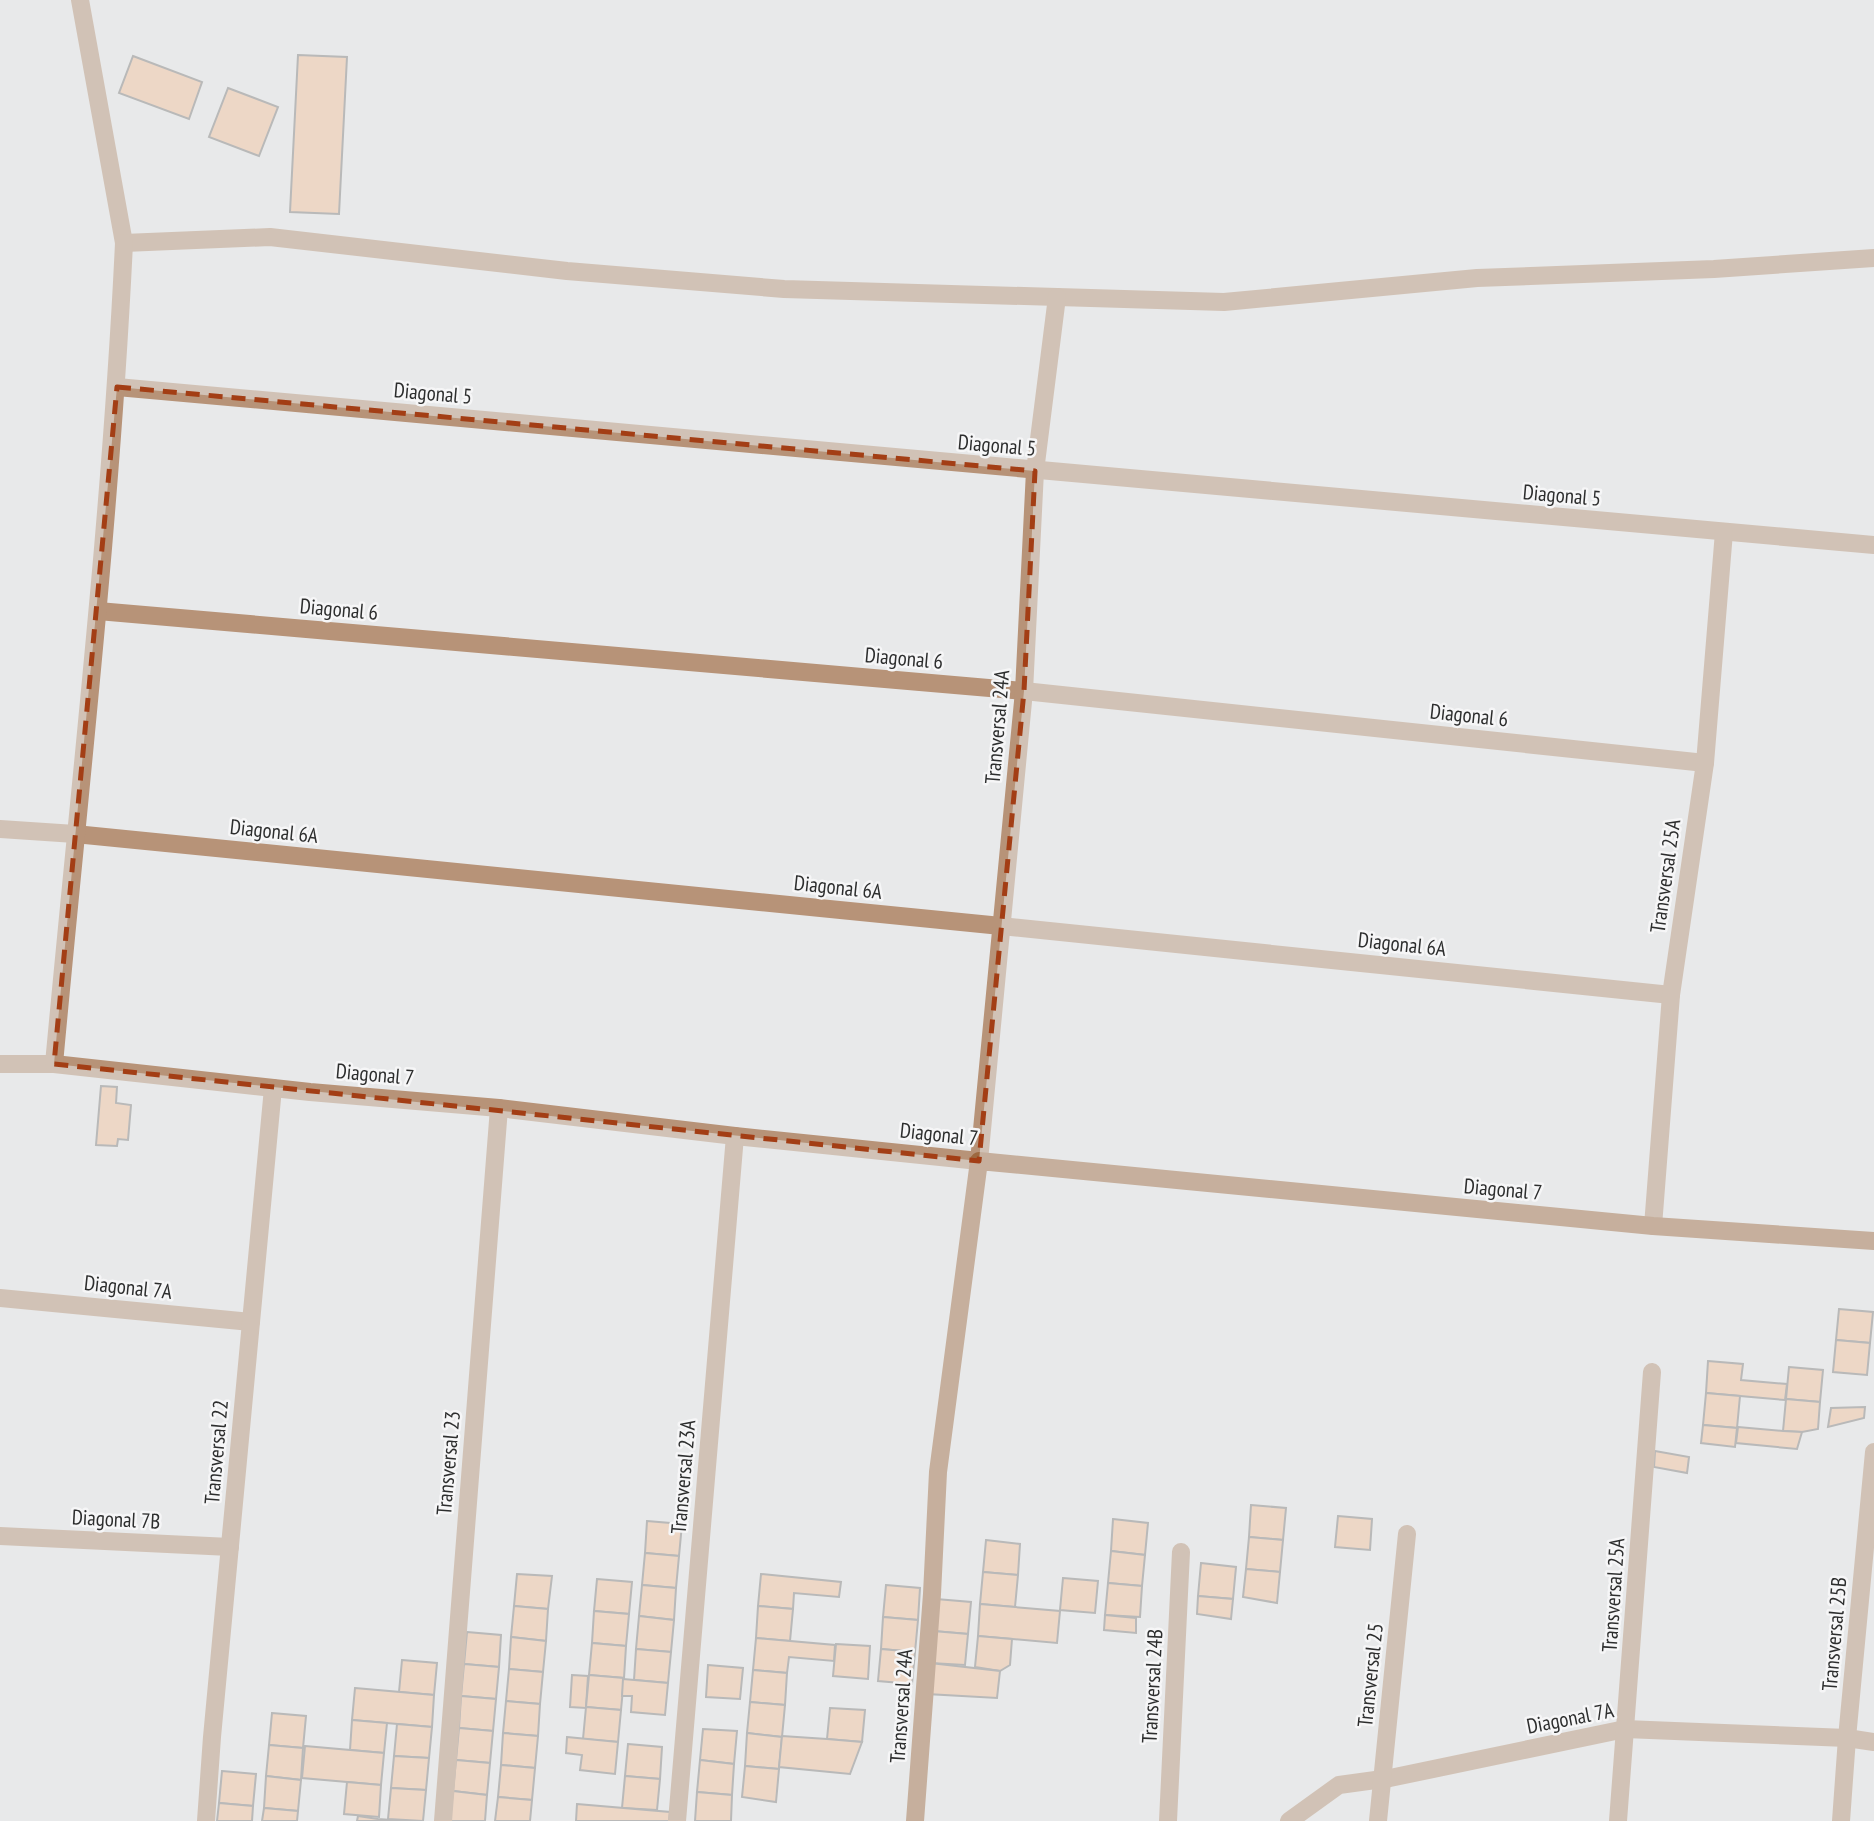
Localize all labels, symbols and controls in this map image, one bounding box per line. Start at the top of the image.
street label: Diagonal 5 [393,376,473,410]
street label: Diagonal 5 [957,428,1037,462]
street label: Diagonal 5 [1522,478,1602,512]
street label: Diagonal 6 [299,592,379,626]
street label: Diagonal 6 [864,641,944,675]
street label: Transversal 24A [979,669,1015,785]
street label: Diagonal 6 [1429,697,1509,733]
street label: Diagonal 6A [229,813,319,849]
street label: Transversal 25A [1644,817,1686,934]
street label: Diagonal 6A [793,869,883,905]
street label: Diagonal 6A [1357,926,1447,962]
street label: Diagonal 7 [335,1057,415,1091]
street label: Diagonal 7 [899,1116,979,1152]
street label: Diagonal 7 [1463,1172,1543,1206]
street label: Diagonal 7A [83,1269,173,1305]
street label: Transversal 22 [198,1399,234,1505]
street label: Transversal 23 [430,1410,466,1516]
street label: Transversal 23A [665,1419,701,1535]
street label: Diagonal 7B [71,1503,161,1535]
street label: Transversal 25A [1596,1537,1630,1653]
street label: Transversal 25B [1816,1576,1852,1692]
street label: Transversal 25 [1351,1622,1389,1728]
street label: Transversal 24B [1136,1628,1168,1744]
street label: Transversal 24A [884,1648,918,1764]
street label: Diagonal 7A [1524,1696,1616,1740]

